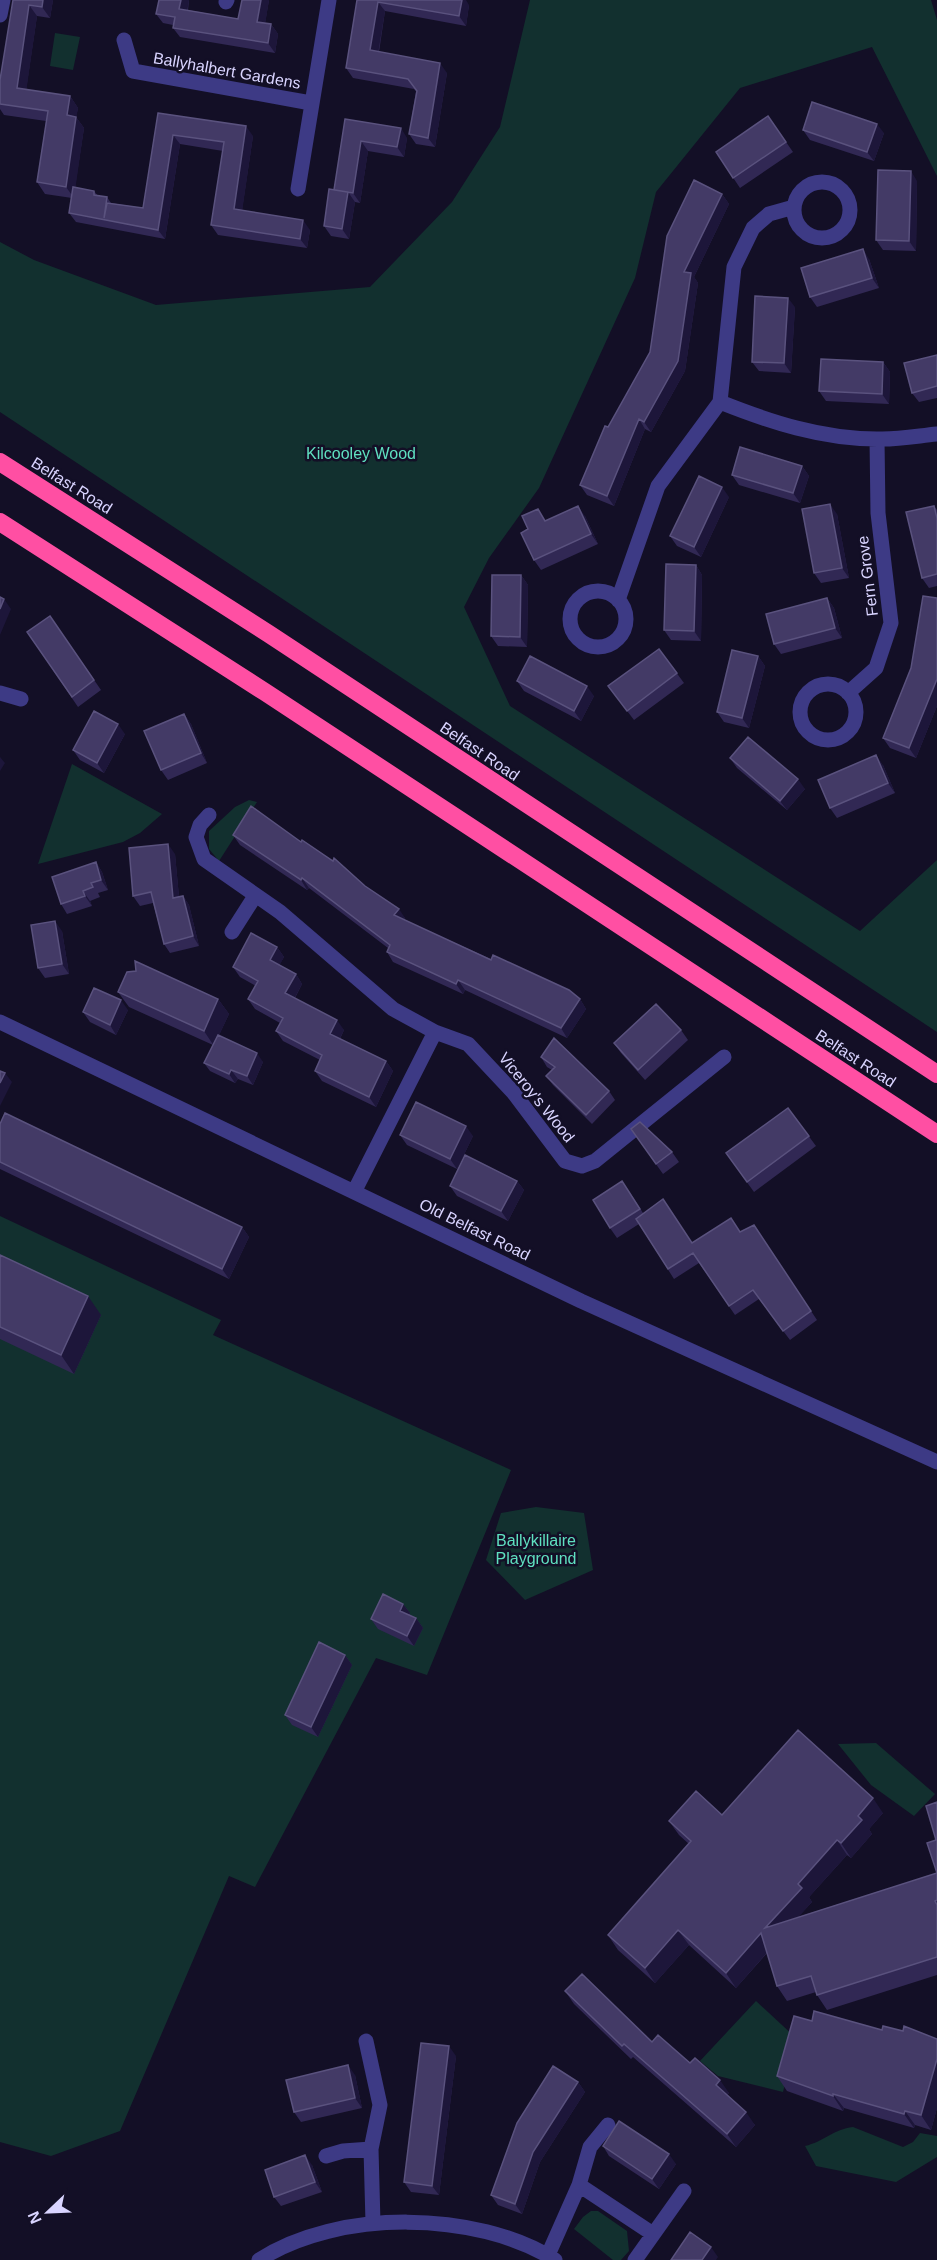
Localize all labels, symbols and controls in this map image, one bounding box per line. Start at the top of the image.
street label: Ballyhalbert Gardens [152,49,302,92]
park label: Kilcooley Wood [306,445,416,462]
street label: Belfast Road [28,454,115,517]
street label: Fern Grove [854,535,881,617]
street label: Belfast Road [437,719,522,784]
street label: Belfast Road [813,1026,899,1090]
street label: Viceroy's Wood [495,1049,578,1145]
street label: Old Belfast Road [417,1195,533,1264]
park label: Ballykillaire Playground [496,1532,576,1567]
north arrow [18,2182,78,2242]
text: N [25,2209,45,2226]

